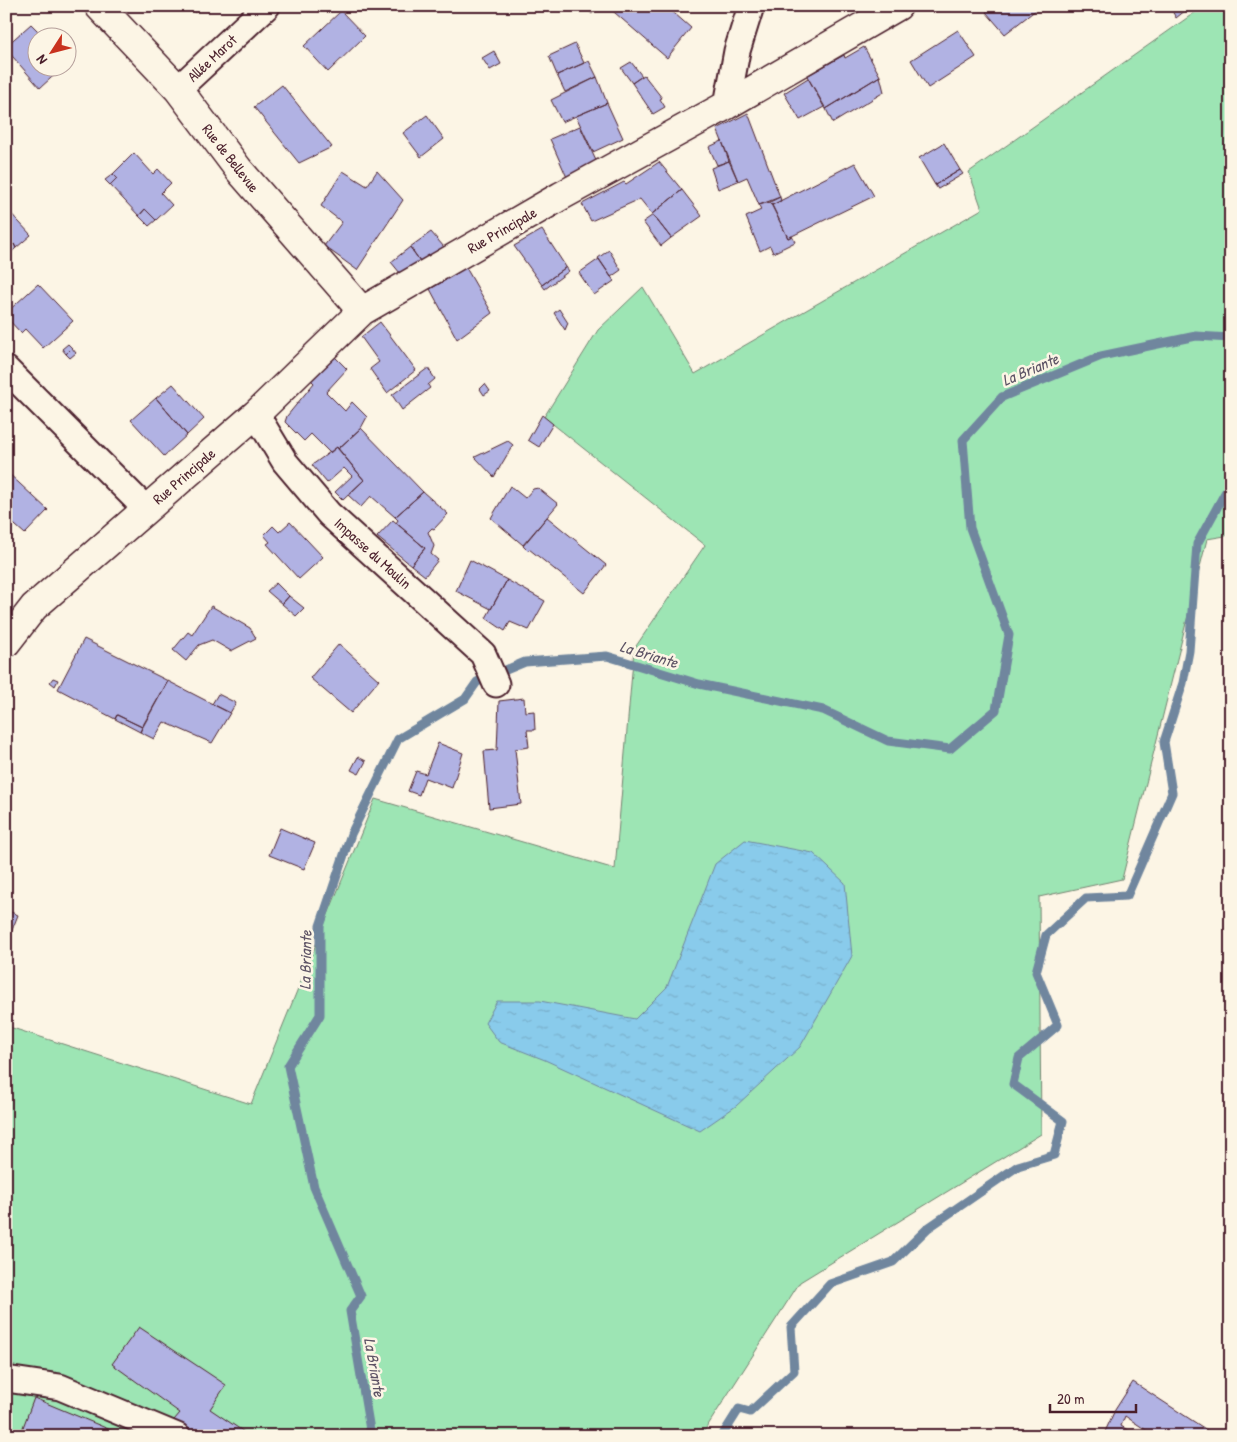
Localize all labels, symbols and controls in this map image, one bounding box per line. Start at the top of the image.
north arrow [28,28,78,78]
street label: Allée Marot [183,29,242,86]
text: N [31,51,51,69]
street label: Rue de Bellevue [198,119,264,197]
street label: Rue Principale [463,202,541,258]
water label: La Briante [998,347,1062,391]
street label: Rue Principale [148,443,220,509]
street label: Impasse du Moulin [330,513,416,594]
water label: La Briante [618,635,681,673]
water label: La Briante [293,930,317,990]
water label: La Briante [359,1336,391,1399]
scale bar [1050,1382,1136,1414]
text: 20 m [1057,1388,1084,1409]

